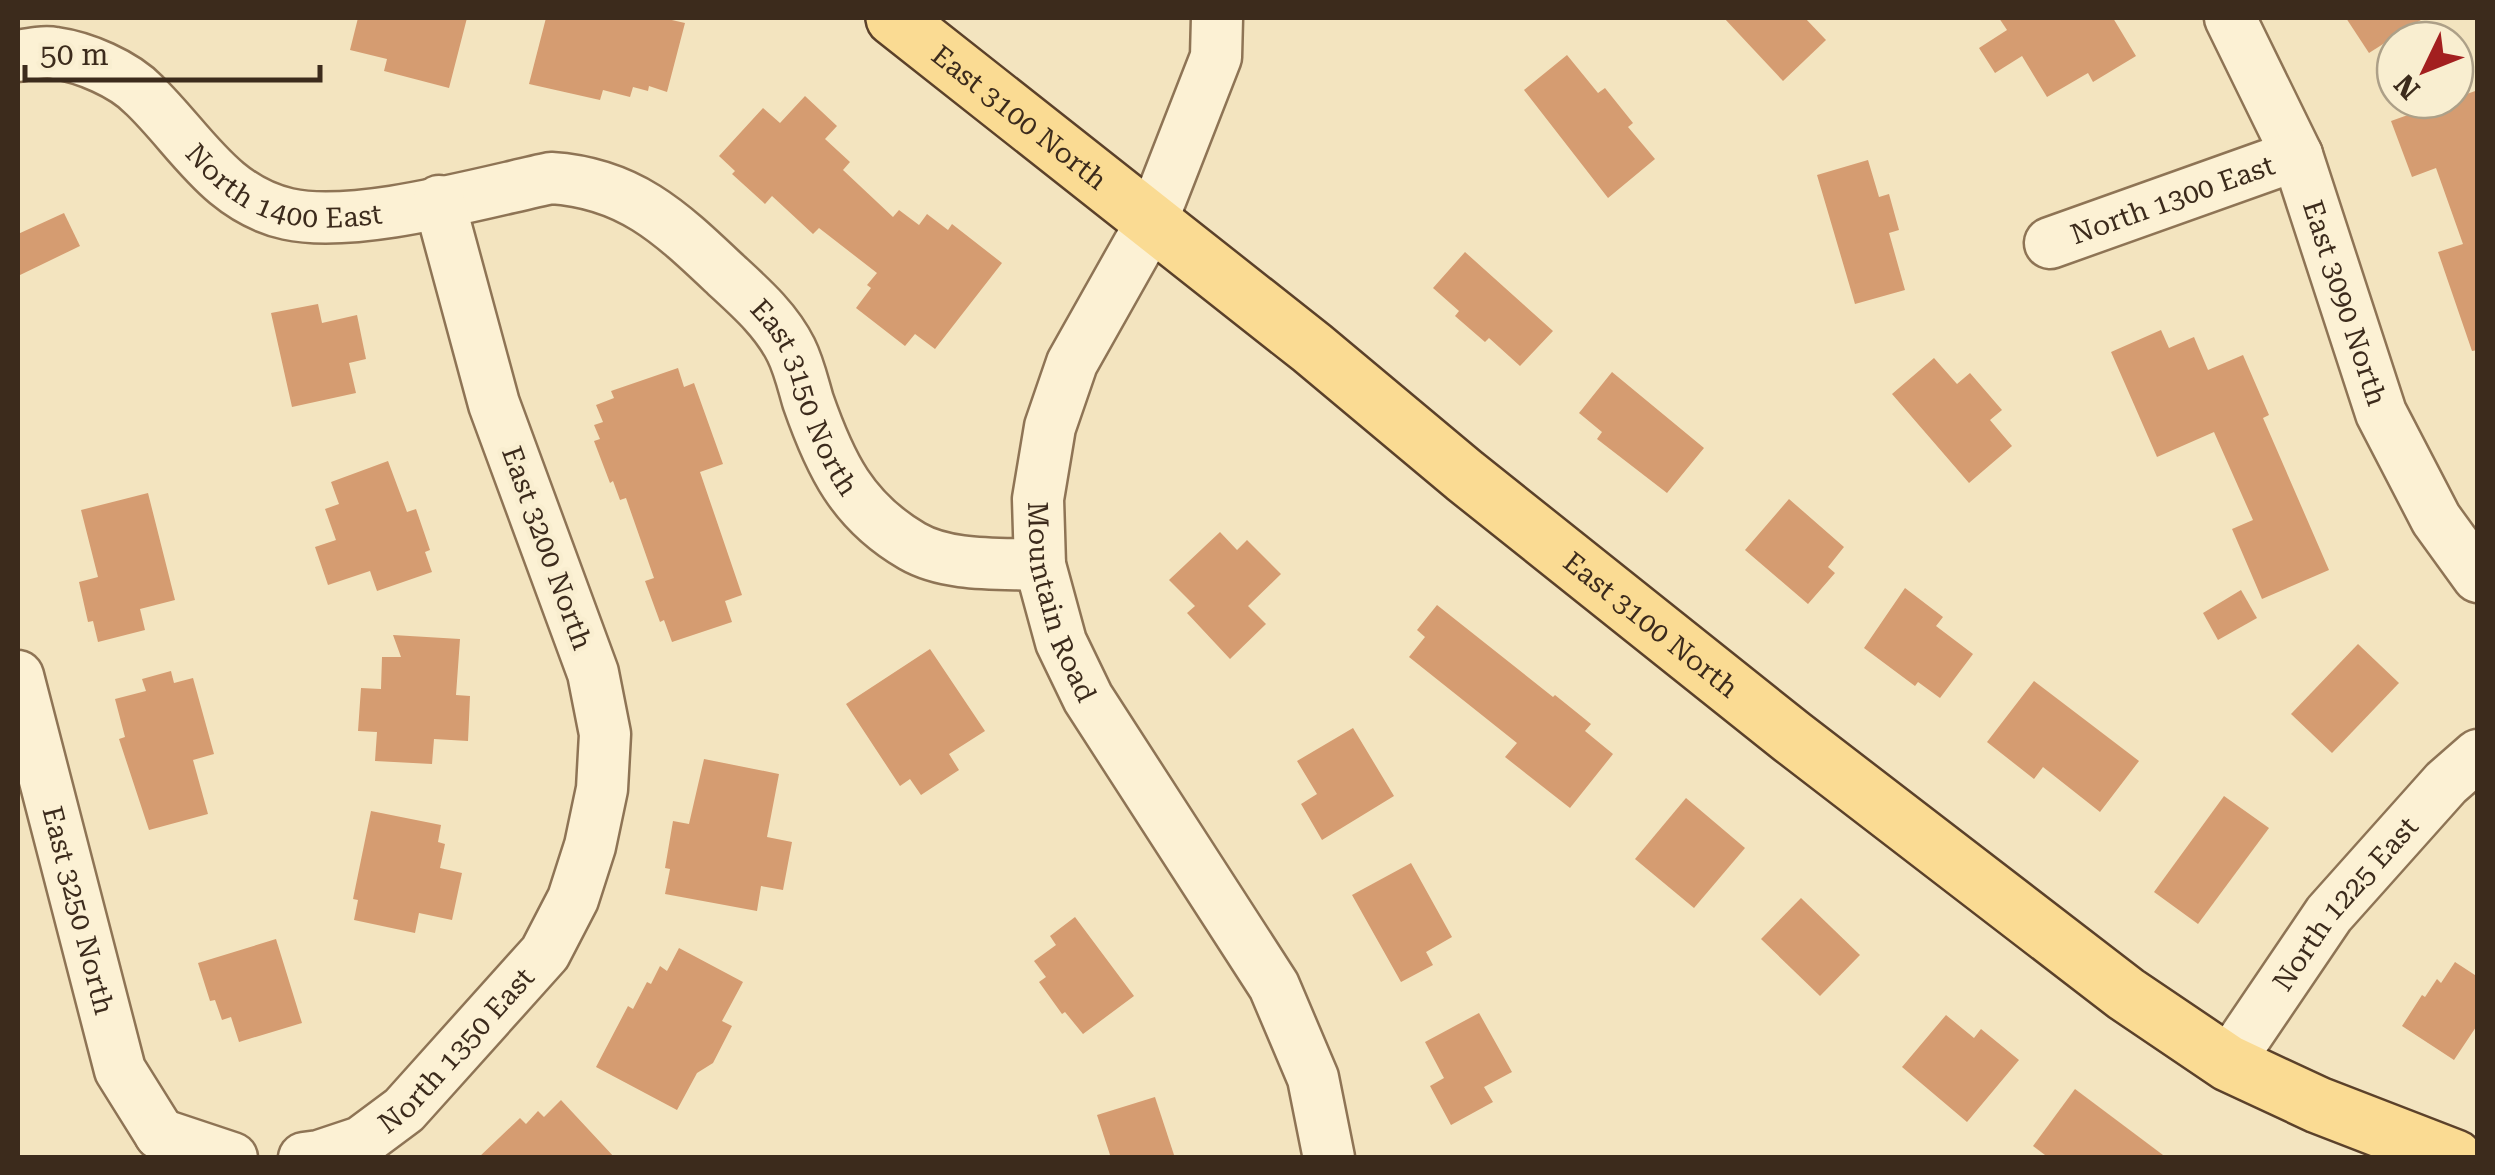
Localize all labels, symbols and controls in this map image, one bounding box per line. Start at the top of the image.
scale bar [25,20,320,82]
north arrow [2375,20,2475,120]
text: 50 m [40,37,109,72]
street label: East 3100 North [925,38,1114,196]
text: N [2388,68,2427,106]
street label: North 1400 East [179,137,384,234]
street label: North 1300 East [2066,148,2279,251]
street label: East 3090 North [2296,196,2394,410]
street label: East 3150 North [744,292,865,502]
street label: East 3200 North [495,442,599,654]
street label: Mountain Road [1022,501,1104,707]
street label: East 3100 North [1557,545,1745,704]
street label: East 3250 North [36,803,121,1018]
street label: North 1225 East [2265,810,2425,997]
street label: North 1350 East [372,961,540,1140]

